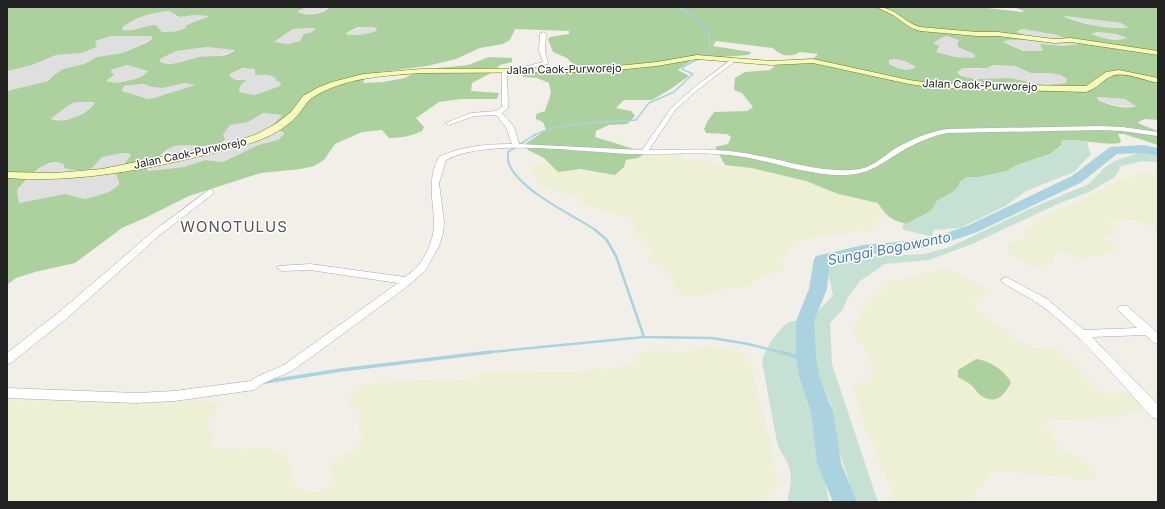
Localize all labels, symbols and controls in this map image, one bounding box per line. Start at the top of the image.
street label: Jalan Caok-Purworejo [506,61,622,77]
street label: Jalan Caok-Purworejo [922,76,1038,94]
street label: Jalan Caok-Purworejo [132,134,248,172]
district label: WONOTULUS [180,217,288,236]
water label: Sungai Bogowonto [826,228,952,268]

